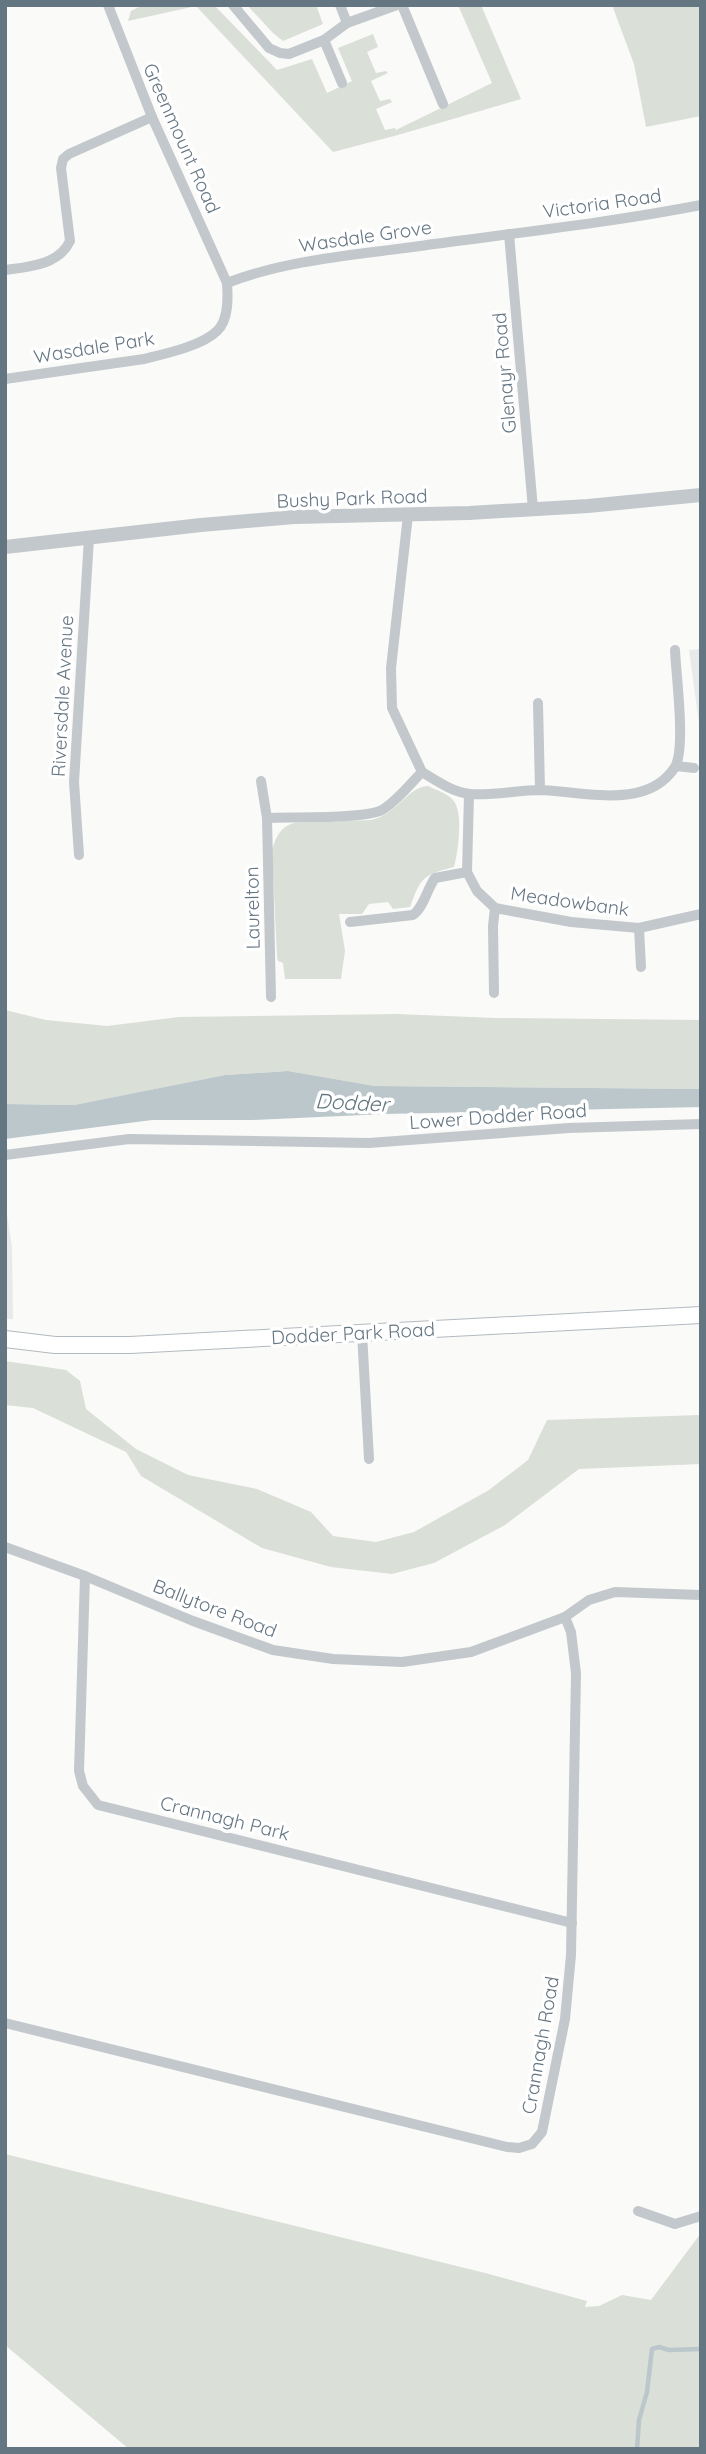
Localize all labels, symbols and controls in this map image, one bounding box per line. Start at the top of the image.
street label: Greenmount Road [138,59,226,217]
street label: Victoria Road [541,183,663,223]
street label: Wasdale Grove [297,215,433,257]
street label: Glenayr Road [487,312,521,434]
street label: Wasdale Park [32,326,156,368]
street label: Bushy Park Road [276,483,428,513]
street label: Riversdale Avenue [46,615,78,777]
street label: Laurelton [239,866,265,950]
street label: Meadowbank [509,881,631,921]
water label: Dodder [315,1087,392,1117]
street label: Lower Dodder Road [408,1098,588,1134]
street label: Dodder Park Road [270,1317,436,1349]
street label: Ballytore Road [150,1573,280,1643]
street label: Crannagh Park [158,1790,292,1846]
street label: Crannagh Road [516,1974,564,2116]

